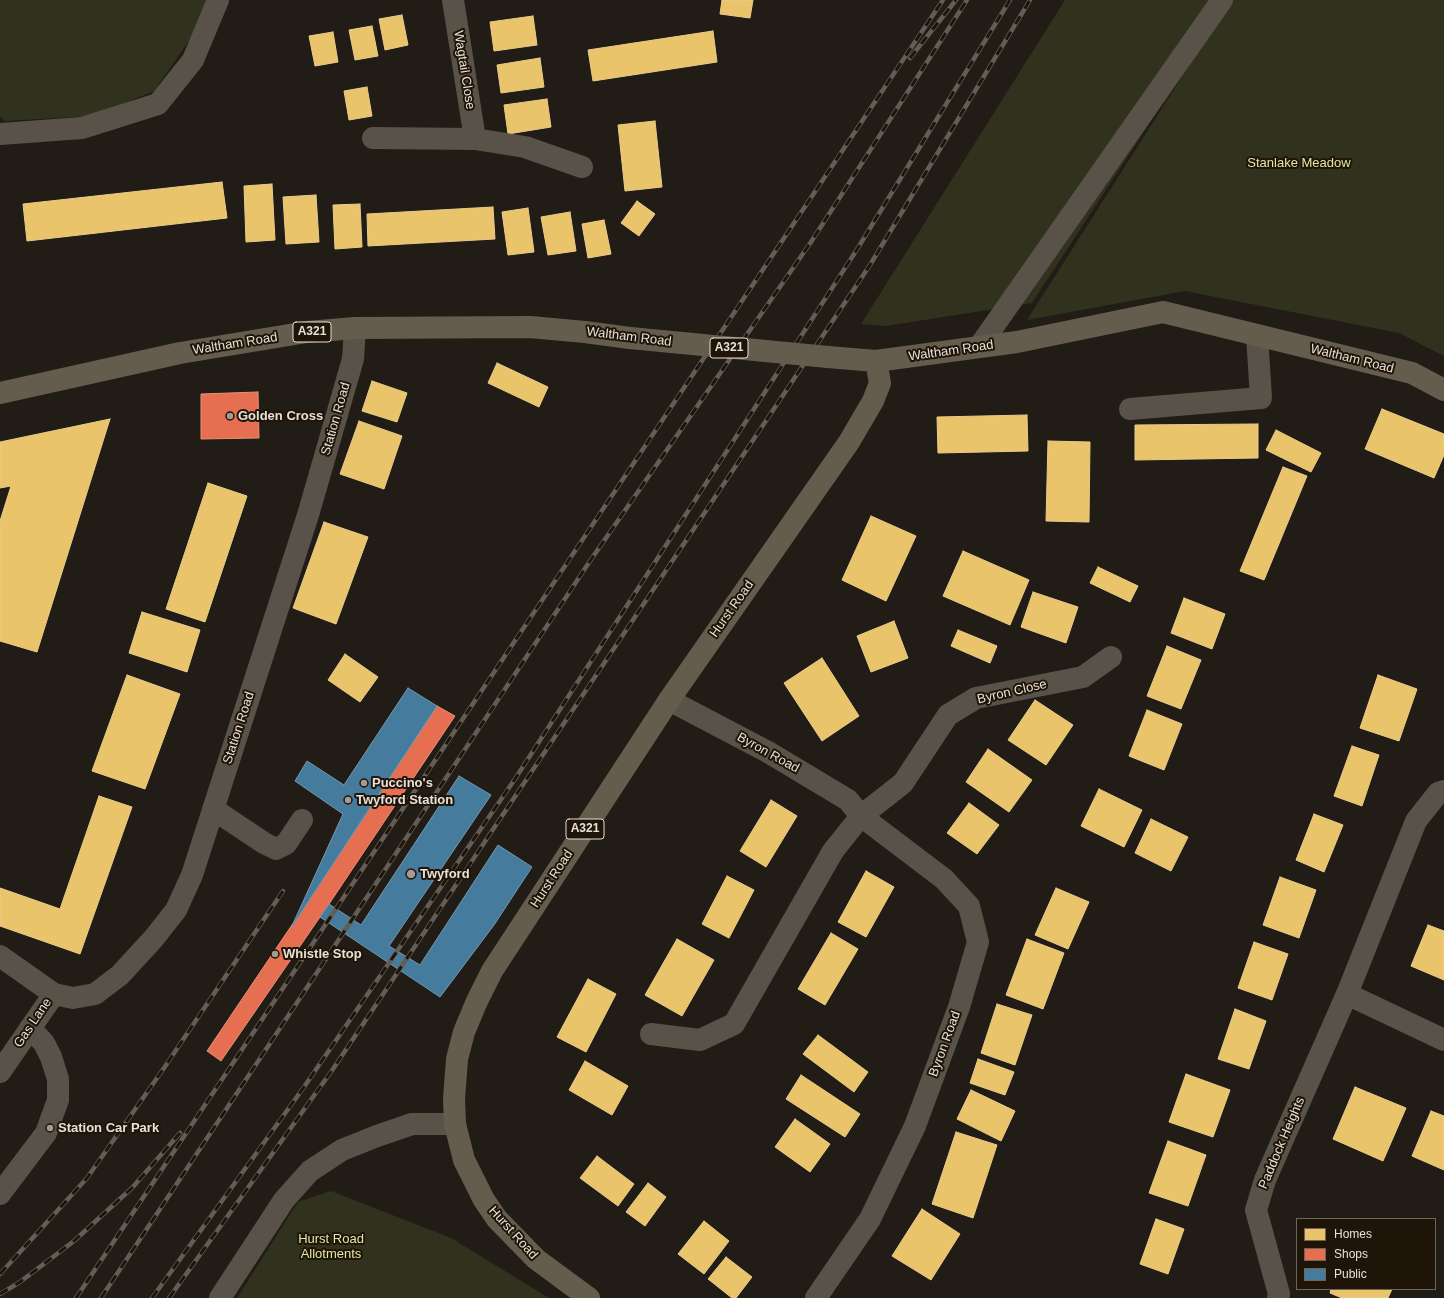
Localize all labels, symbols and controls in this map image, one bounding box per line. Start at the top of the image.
street label: Wagtail Close [450,29,478,111]
park label: Stanlake Meadow [1247,155,1351,171]
road number: A321 [293,322,331,342]
street label: Waltham Road [586,324,672,350]
street label: Waltham Road [192,330,278,358]
street label: Waltham Road [908,337,994,365]
road number: A321 [710,338,748,358]
street label: Waltham Road [1309,341,1395,377]
street label: Station Road [318,381,354,457]
place label: Golden Cross [238,408,323,424]
marker: Golden Cross [225,411,235,421]
street label: Hurst Road [707,578,757,640]
street label: Byron Close [976,676,1048,708]
street label: Station Road [220,690,258,766]
street label: Byron Road [734,730,802,776]
place label: Puccino's [372,775,433,791]
marker: Puccino's [359,778,369,788]
place label: Twyford Station [356,792,453,808]
marker: Twyford Station [343,795,353,805]
road number: A321 [566,819,604,839]
street label: Hurst Road [528,847,576,911]
place label: Twyford [420,866,470,882]
marker: Twyford [405,868,417,880]
place label: Whistle Stop [283,946,362,962]
marker: Whistle Stop [270,949,280,959]
street label: Gas Lane [11,995,55,1051]
street label: Byron Road [926,1009,964,1079]
street label: Paddock Heights [1256,1095,1308,1191]
place label: Station Car Park [58,1120,159,1136]
marker: Station Car Park [45,1123,55,1133]
street label: Hurst Road [485,1203,541,1263]
legend [1296,1218,1436,1290]
text: Homes [1334,1227,1372,1241]
park label: Hurst Road Allotments [298,1231,364,1262]
text: Shops [1334,1247,1368,1261]
text: Public [1334,1267,1367,1281]

